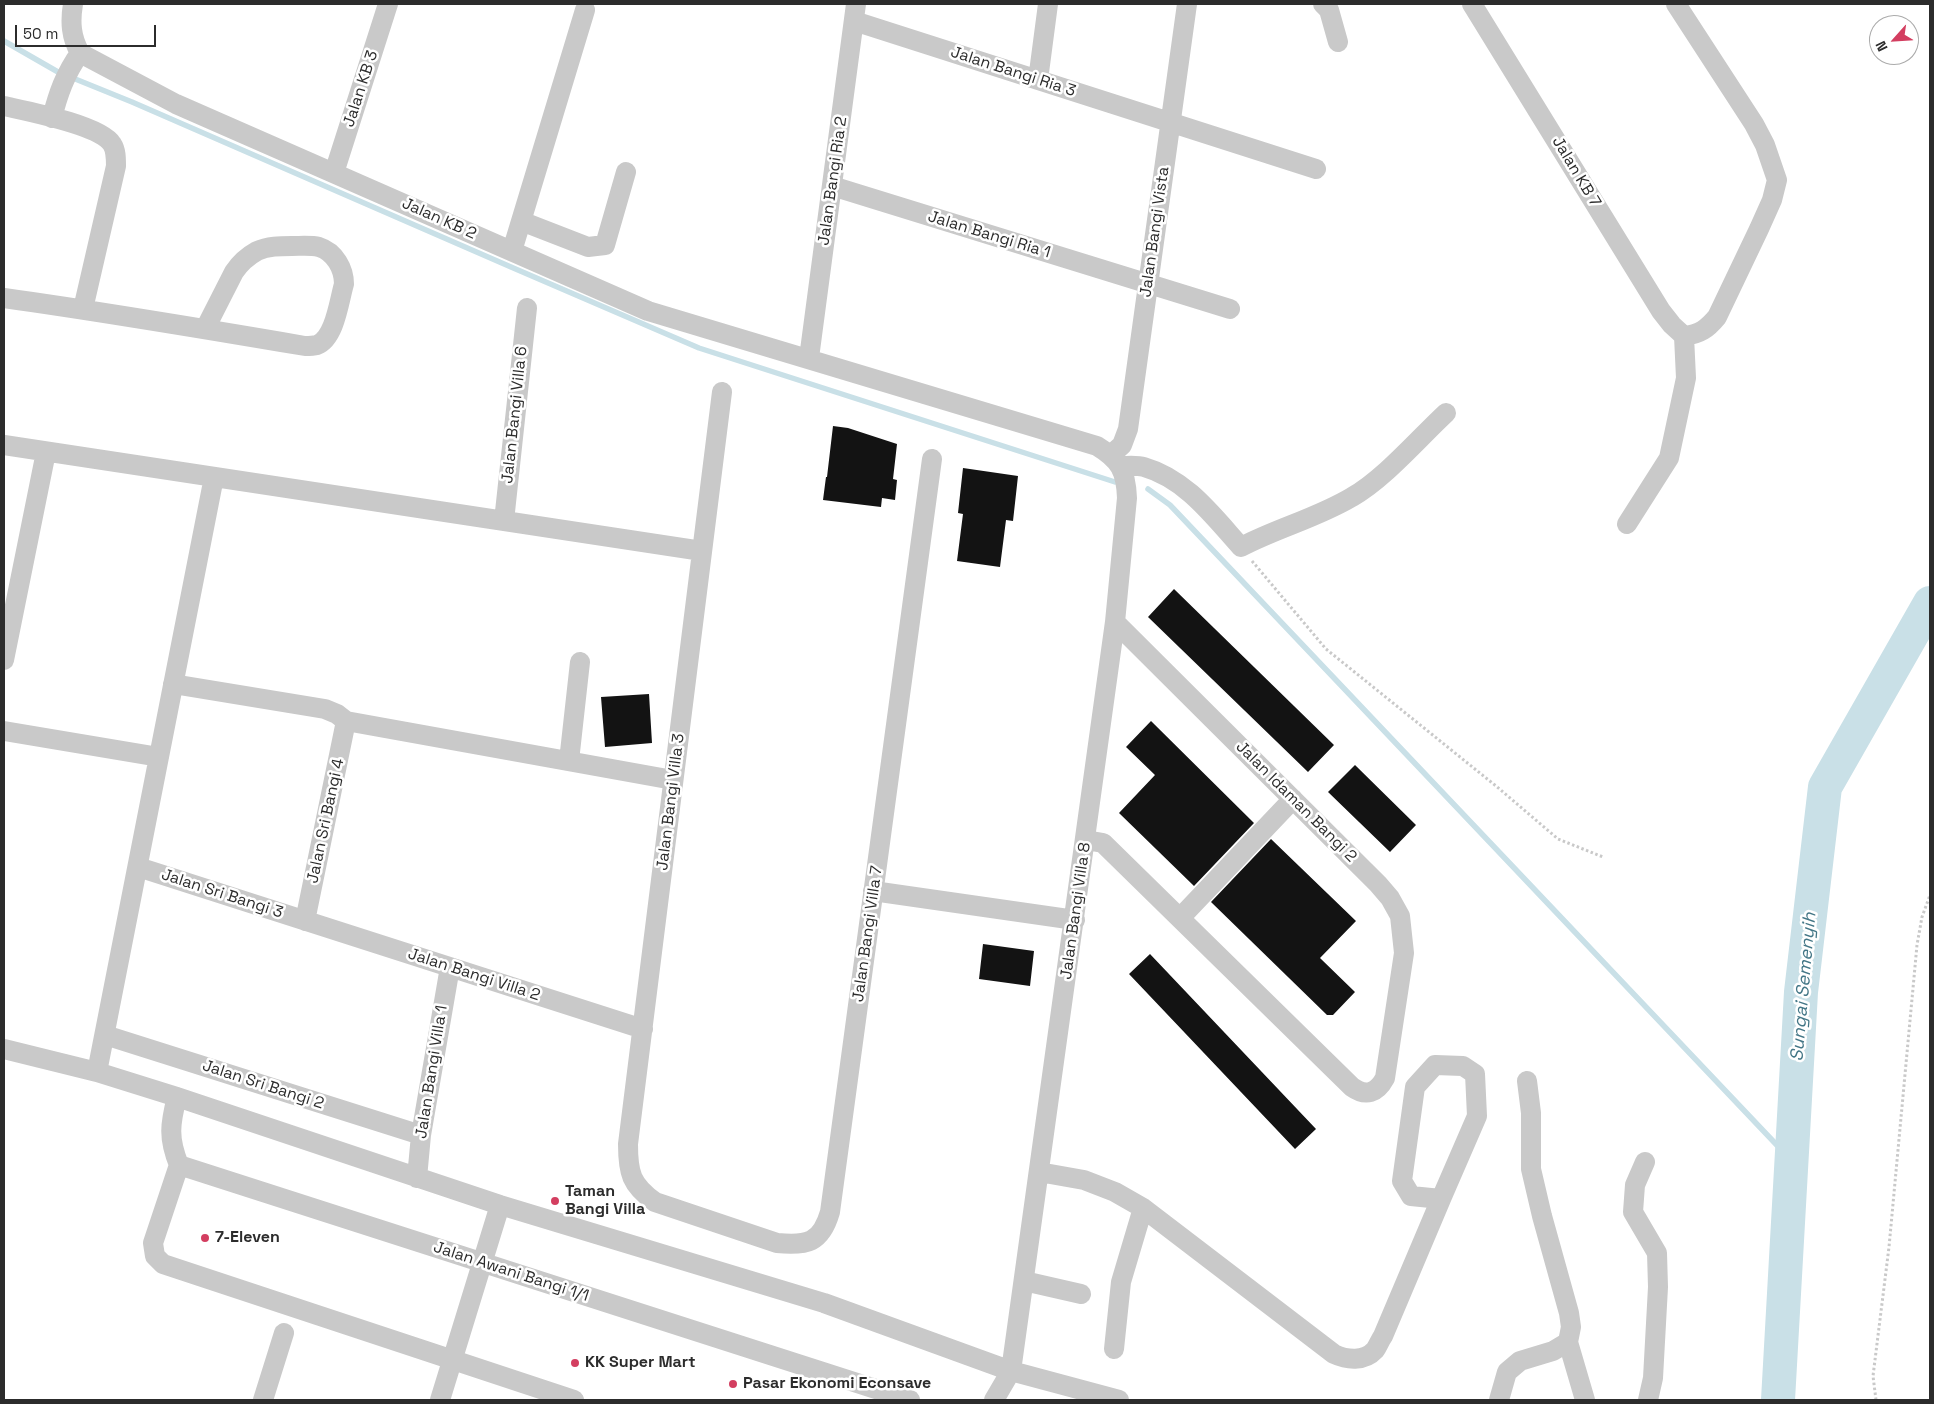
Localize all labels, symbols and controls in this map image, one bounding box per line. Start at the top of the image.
scale bar [18,15,159,47]
north arrow [1869,15,1919,65]
text: 50 m [23,24,58,43]
text: N [1871,38,1892,54]
street label: Jalan Bangi Ria 3 [948,43,1078,101]
street label: Jalan KB 3 [340,48,382,130]
street label: Jalan Bangi Ria 2 [814,115,852,247]
street label: Jalan KB 7 [1547,133,1605,211]
street label: Jalan Bangi Vista [1136,165,1174,299]
street label: Jalan KB 2 [399,194,479,244]
street label: Jalan Bangi Ria 1 [925,207,1053,263]
street label: Jalan Bangi Villa 6 [498,345,532,485]
street label: Jalan Bangi Villa 3 [653,732,689,872]
street label: Jalan Idaman Bangi 2 [1232,738,1360,866]
street label: Jalan Sri Bangi 4 [303,757,349,885]
street label: Jalan Bangi Villa 8 [1057,841,1095,981]
street label: Jalan Sri Bangi 3 [159,865,285,923]
street label: Jalan Bangi Villa 7 [849,865,887,1003]
water label: Sungai Semenyih [1787,912,1821,1062]
street label: Jalan Bangi Villa 2 [405,945,543,1005]
street label: Jalan Bangi Villa 1 [412,1004,452,1140]
street label: Jalan Sri Bangi 2 [200,1056,326,1114]
place label: Taman Bangi Villa [565,1182,645,1220]
marker: Taman Bangi Villa [549,1195,561,1207]
place label: 7-Eleven [215,1228,280,1248]
marker: 7-Eleven [199,1232,211,1244]
street label: Jalan Awani Bangi 1/1 [431,1238,591,1306]
place label: KK Super Mart [585,1353,695,1373]
marker: KK Super Mart [569,1357,581,1369]
place label: Pasar Ekonomi Econsave [743,1374,931,1394]
marker: Pasar Ekonomi Econsave [727,1378,739,1390]

